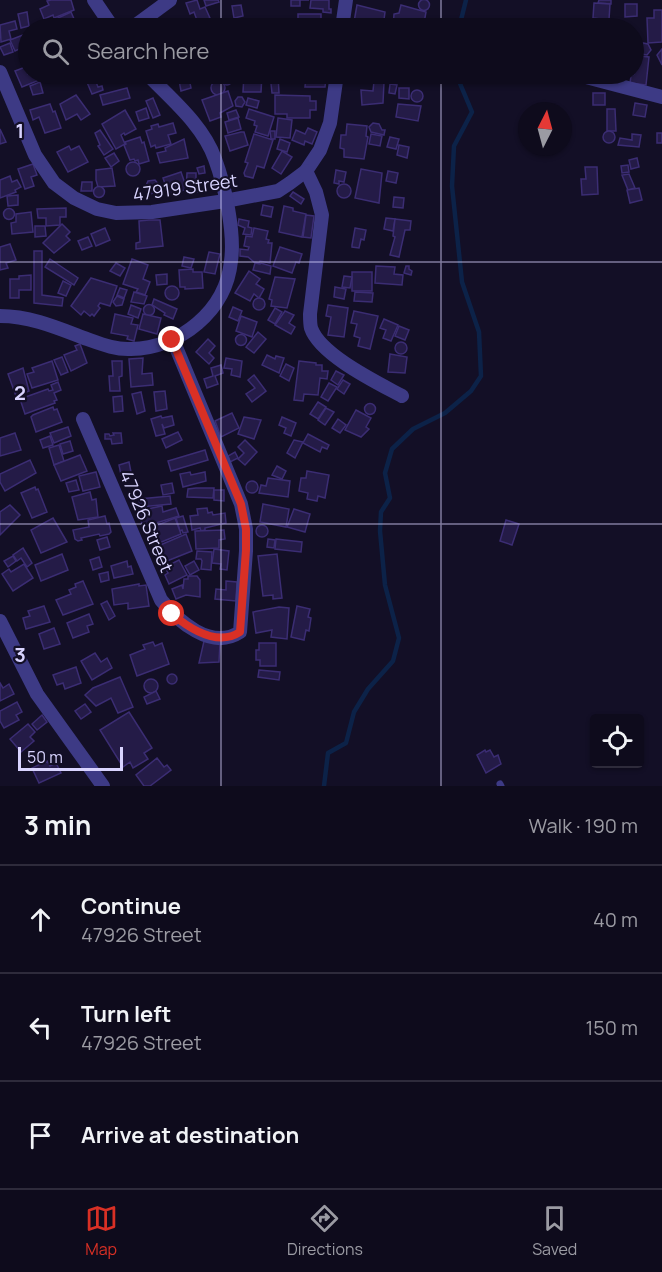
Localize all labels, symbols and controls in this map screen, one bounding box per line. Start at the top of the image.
search box [18,18,644,84]
icon: search [39,35,72,68]
text: Search here [87,36,209,66]
north arrow [518,102,572,156]
text: 1 [16,117,24,144]
street label: 47919 Street [131,168,239,206]
route end [158,326,184,352]
text: 2 [14,379,26,406]
street label: 47926 Street [115,466,179,576]
route start [158,600,184,626]
text: 3 [14,641,26,668]
map controls [590,714,644,768]
button: locate [590,714,644,768]
scale bar [18,744,123,772]
text: 50 m [27,746,63,768]
text: 3 min [24,807,91,843]
text: Walk · 190 m [529,812,638,839]
text: Continue [81,891,181,921]
icon: ahead [24,903,57,936]
text: 40 m [593,906,638,933]
text: 47926 Street [81,921,202,948]
text: Turn left [81,999,171,1029]
icon: left [24,1011,57,1044]
text: 150 m [585,1014,638,1041]
text: 47926 Street [81,1029,202,1056]
icon: arrive [24,1119,57,1152]
text: Arrive at destination [81,1120,299,1150]
tab: Map [85,1202,118,1260]
tab: Directions [287,1202,363,1260]
tab: Saved [532,1202,577,1260]

